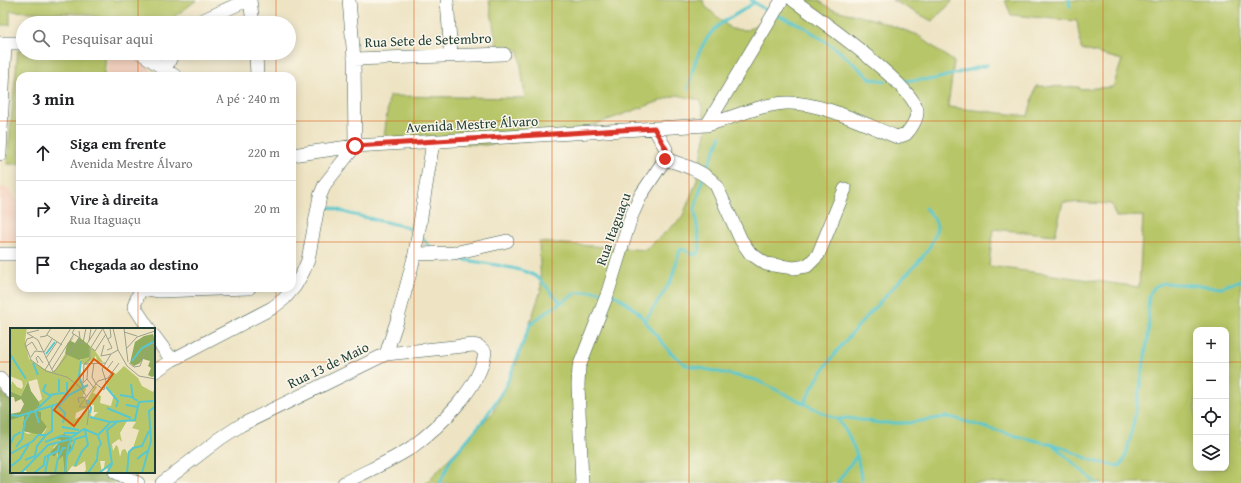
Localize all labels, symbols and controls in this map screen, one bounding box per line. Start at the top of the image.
search box [16,16,296,60]
icon: search [30,27,52,49]
text: Pesquisar aqui [62,28,153,49]
street label: Rua Sete de Setembro [364,28,492,52]
text: 3 min [32,86,74,111]
text: A pé · 240 m [216,89,280,108]
street label: Avenida Mestre Álvaro [405,111,539,137]
text: Siga em frente [70,133,166,154]
route start [346,137,364,155]
icon: ahead [32,142,54,164]
text: 220 m [248,143,280,162]
route end [656,150,674,168]
text: Avenida Mestre Álvaro [70,154,193,173]
text: Vire à direita [70,189,158,210]
street label: Rua Itaguaçu [591,189,636,268]
icon: right [32,198,54,220]
text: 20 m [254,199,280,218]
text: Rua Itaguaçu [70,210,141,229]
icon: arrive [32,254,54,276]
text: Chegada ao destino [70,254,198,275]
map controls [1193,327,1229,471]
button: + [1193,327,1229,363]
inset map [10,328,155,473]
street label: Rua 13 de Maio [284,337,372,393]
button: − [1193,363,1229,399]
button: locate [1193,399,1229,435]
button: layers [1193,435,1229,471]

